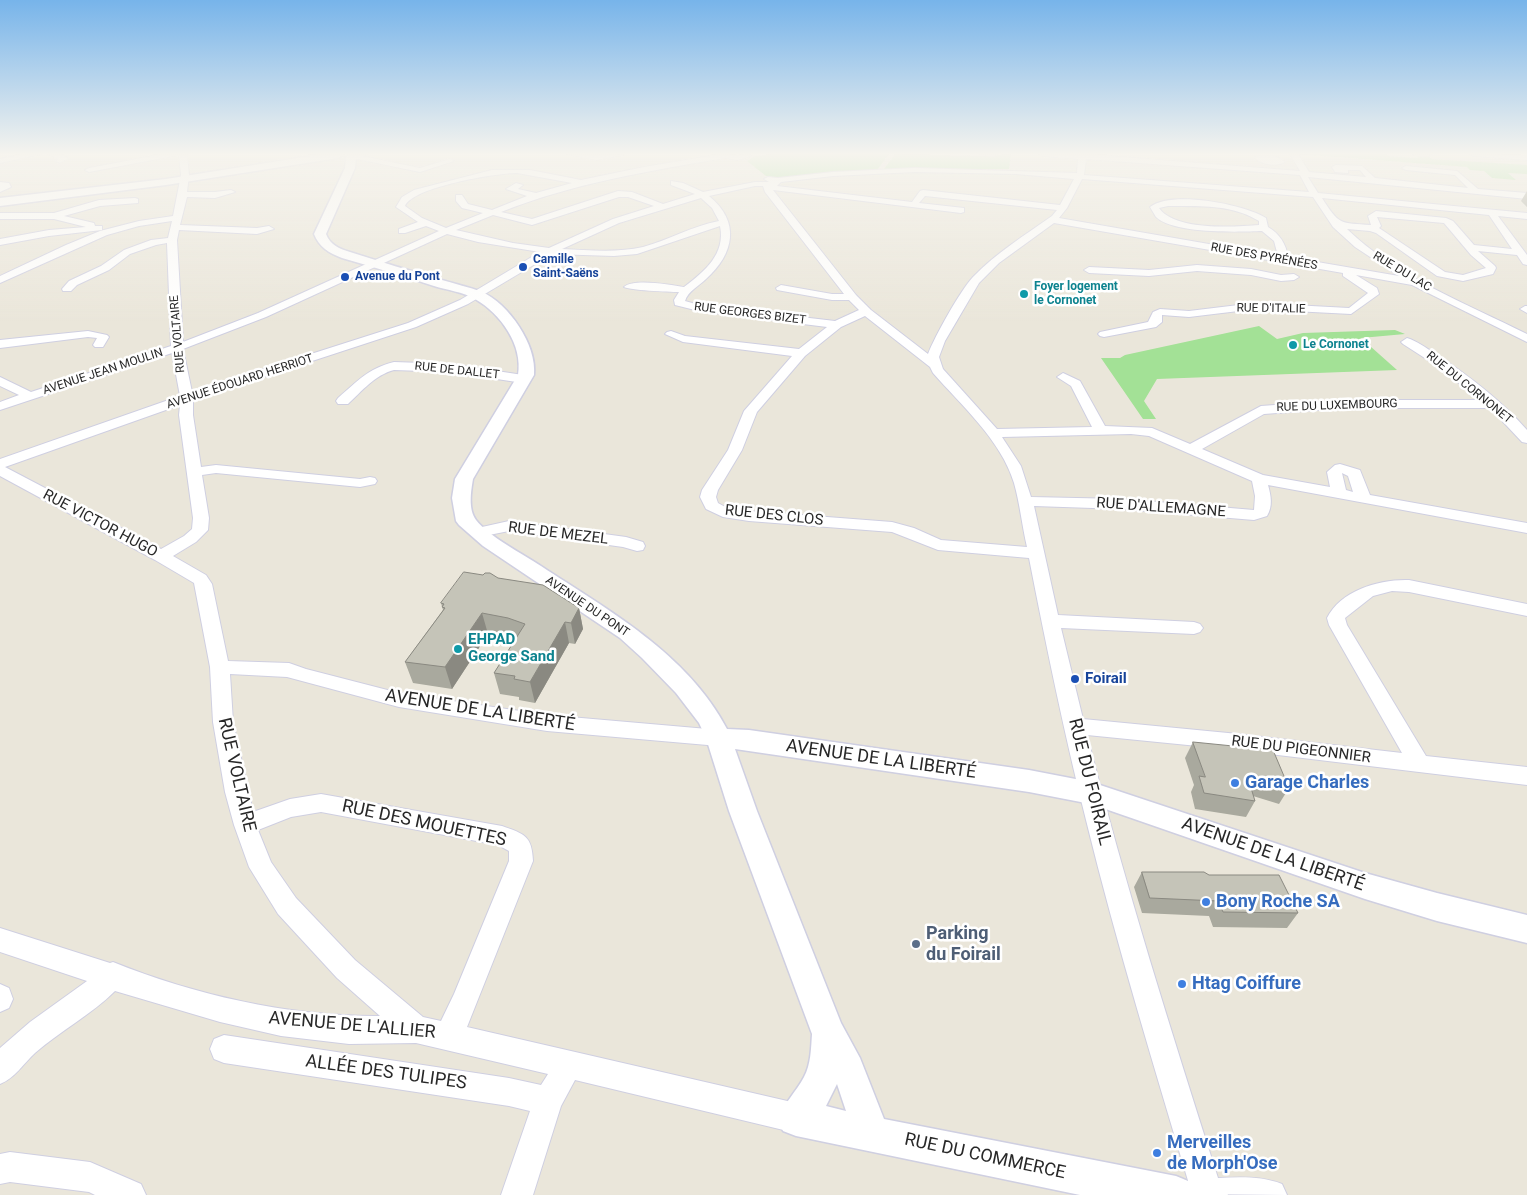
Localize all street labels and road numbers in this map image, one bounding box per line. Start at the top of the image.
street label: RUE DES PYRÉNÉES [1210,241,1318,273]
street label: RUE DU LAC [1370,249,1434,295]
street label: RUE VOLTAIRE [167,295,189,373]
street label: RUE GEORGES BIZET [693,300,807,328]
street label: RUE D'ITALIE [1236,301,1306,317]
street label: AVENUE JEAN MOULIN [41,346,165,398]
street label: RUE DU CORNONET [1423,349,1515,427]
street label: AVENUE ÉDOUARD HERRIOT [165,351,315,413]
street label: RUE DE DALLET [414,359,500,383]
street label: RUE DU LUXEMBOURG [1276,397,1398,415]
street label: RUE VICTOR HUGO [40,486,160,562]
street label: RUE D'ALLEMAGNE [1096,495,1226,521]
street label: RUE DES CLOS [724,502,824,530]
street label: RUE DE MEZEL [507,519,609,549]
street label: AVENUE DU PONT [542,574,632,640]
street label: AVENUE DE LA LIBERTÉ [384,685,576,737]
street label: RUE VOLTAIRE [212,716,260,834]
street label: RUE DU FOIRAIL [1063,716,1115,848]
street label: RUE DU PIGEONNIER [1230,733,1372,767]
street label: AVENUE DE LA LIBERTÉ [785,736,977,784]
street label: RUE DES MOUETTES [340,796,508,852]
street label: AVENUE DE LA LIBERTÉ [1179,814,1367,896]
street label: AVENUE DE L'ALLIER [268,1008,436,1044]
street label: ALLÉE DES TULIPES [304,1051,468,1095]
street label: RUE DU COMMERCE [902,1129,1068,1185]

